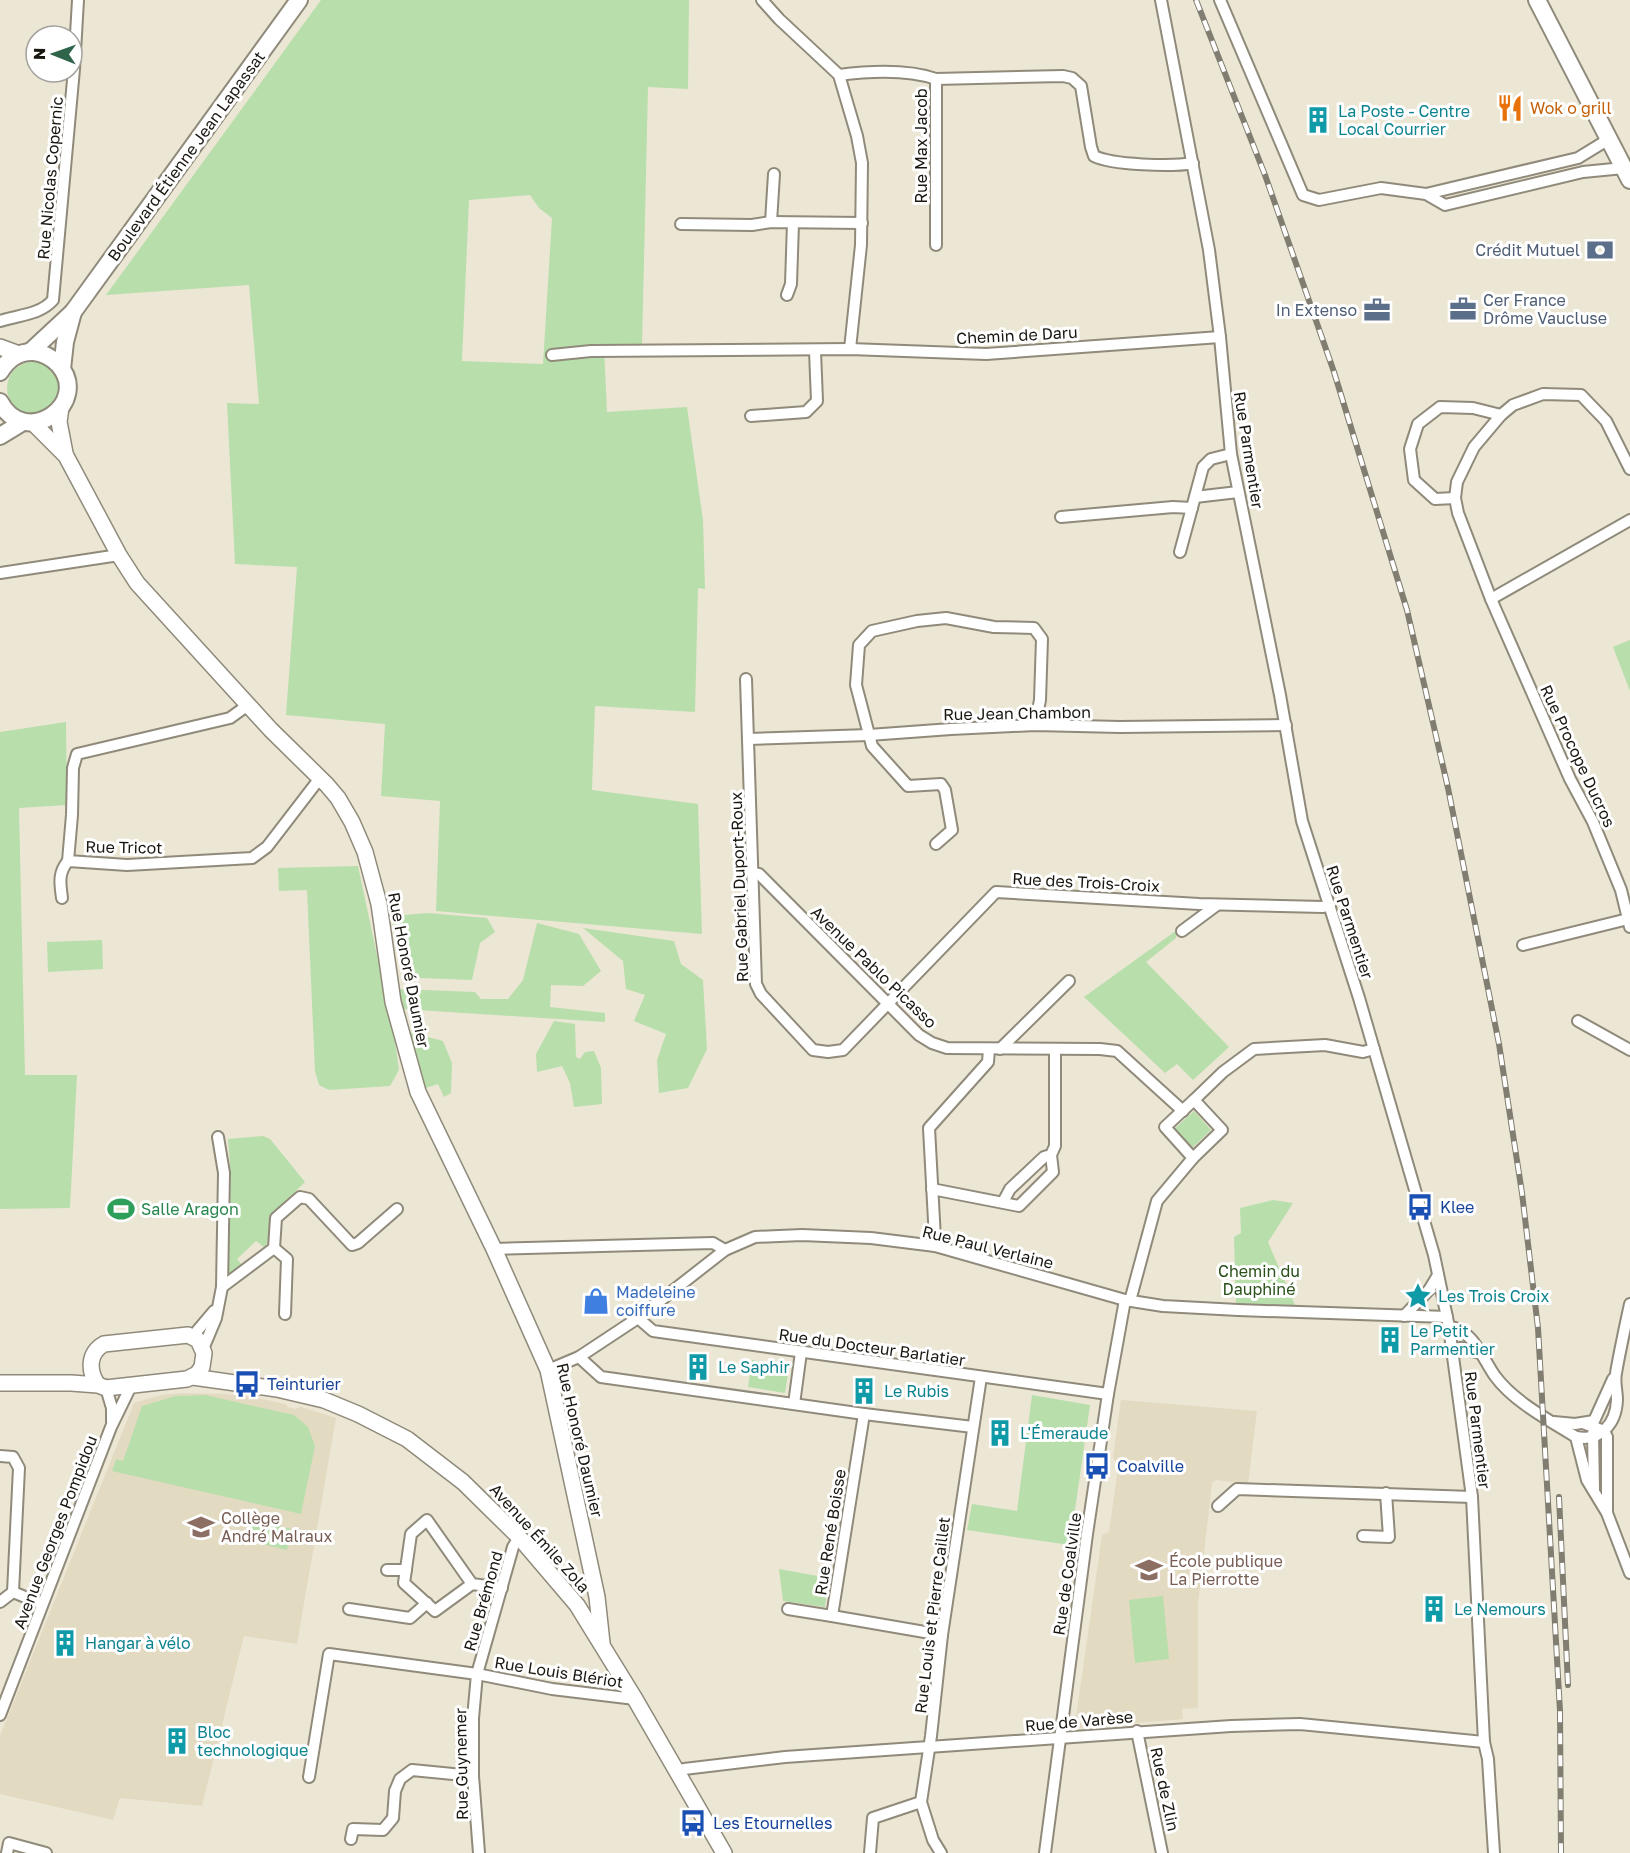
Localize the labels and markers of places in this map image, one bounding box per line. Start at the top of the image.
restaurant icon: Wok o grill [1495,93,1525,123]
place label: Wok o grill [1530,98,1612,118]
place label: La Poste - Centre Local Courrier [1338,101,1470,139]
building icon: La Poste - Centre Local Courrier [1303,105,1333,135]
bank icon: Crédit Mutuel [1585,235,1615,265]
place label: Crédit Mutuel [1475,240,1580,260]
place label: Cer France Drôme Vaucluse [1483,290,1607,328]
office icon: Cer France Drôme Vaucluse [1448,294,1478,324]
office icon: In Extenso [1362,295,1392,325]
place label: In Extenso [1276,300,1357,320]
bus stop icon: Klee [1405,1192,1435,1222]
sports icon: Salle Aragon [106,1194,136,1224]
place label: Klee [1440,1197,1474,1217]
place label: Salle Aragon [141,1199,239,1219]
place icon: Les Trois Croix [1403,1281,1433,1311]
place label: Madeleine coiffure [616,1282,696,1320]
shop icon: Madeleine coiffure [581,1286,611,1316]
place label: Les Trois Croix [1438,1286,1549,1306]
place label: Le Petit Parmentier [1410,1321,1495,1359]
building icon: Le Petit Parmentier [1375,1325,1405,1355]
building icon: Le Saphir [683,1352,713,1382]
place label: Le Saphir [718,1357,790,1377]
bus stop icon: Teinturier [232,1369,262,1399]
place label: Teinturier [267,1374,341,1394]
building icon: Le Rubis [849,1376,879,1406]
place label: Le Rubis [884,1381,949,1401]
building icon: L'Émeraude [985,1418,1015,1448]
place label: L'Émeraude [1020,1423,1108,1443]
bus stop icon: Coalville [1082,1451,1112,1481]
place label: Coalville [1117,1456,1184,1476]
place label: Collège André Malraux [221,1508,332,1546]
school or university icon: Collège André Malraux [186,1512,216,1542]
place label: École publique La Pierrotte [1169,1551,1283,1589]
school or university icon: École publique La Pierrotte [1134,1555,1164,1585]
building icon: Le Nemours [1419,1594,1449,1624]
place label: Le Nemours [1454,1599,1546,1619]
building icon: Hangar à vélo [50,1628,80,1658]
place label: Hangar à vélo [85,1633,191,1653]
place label: Bloc technologique [197,1722,308,1760]
building icon: Bloc technologique [162,1726,192,1756]
bus stop icon: Les Etournelles [678,1808,708,1838]
place label: Les Etournelles [713,1813,832,1833]

